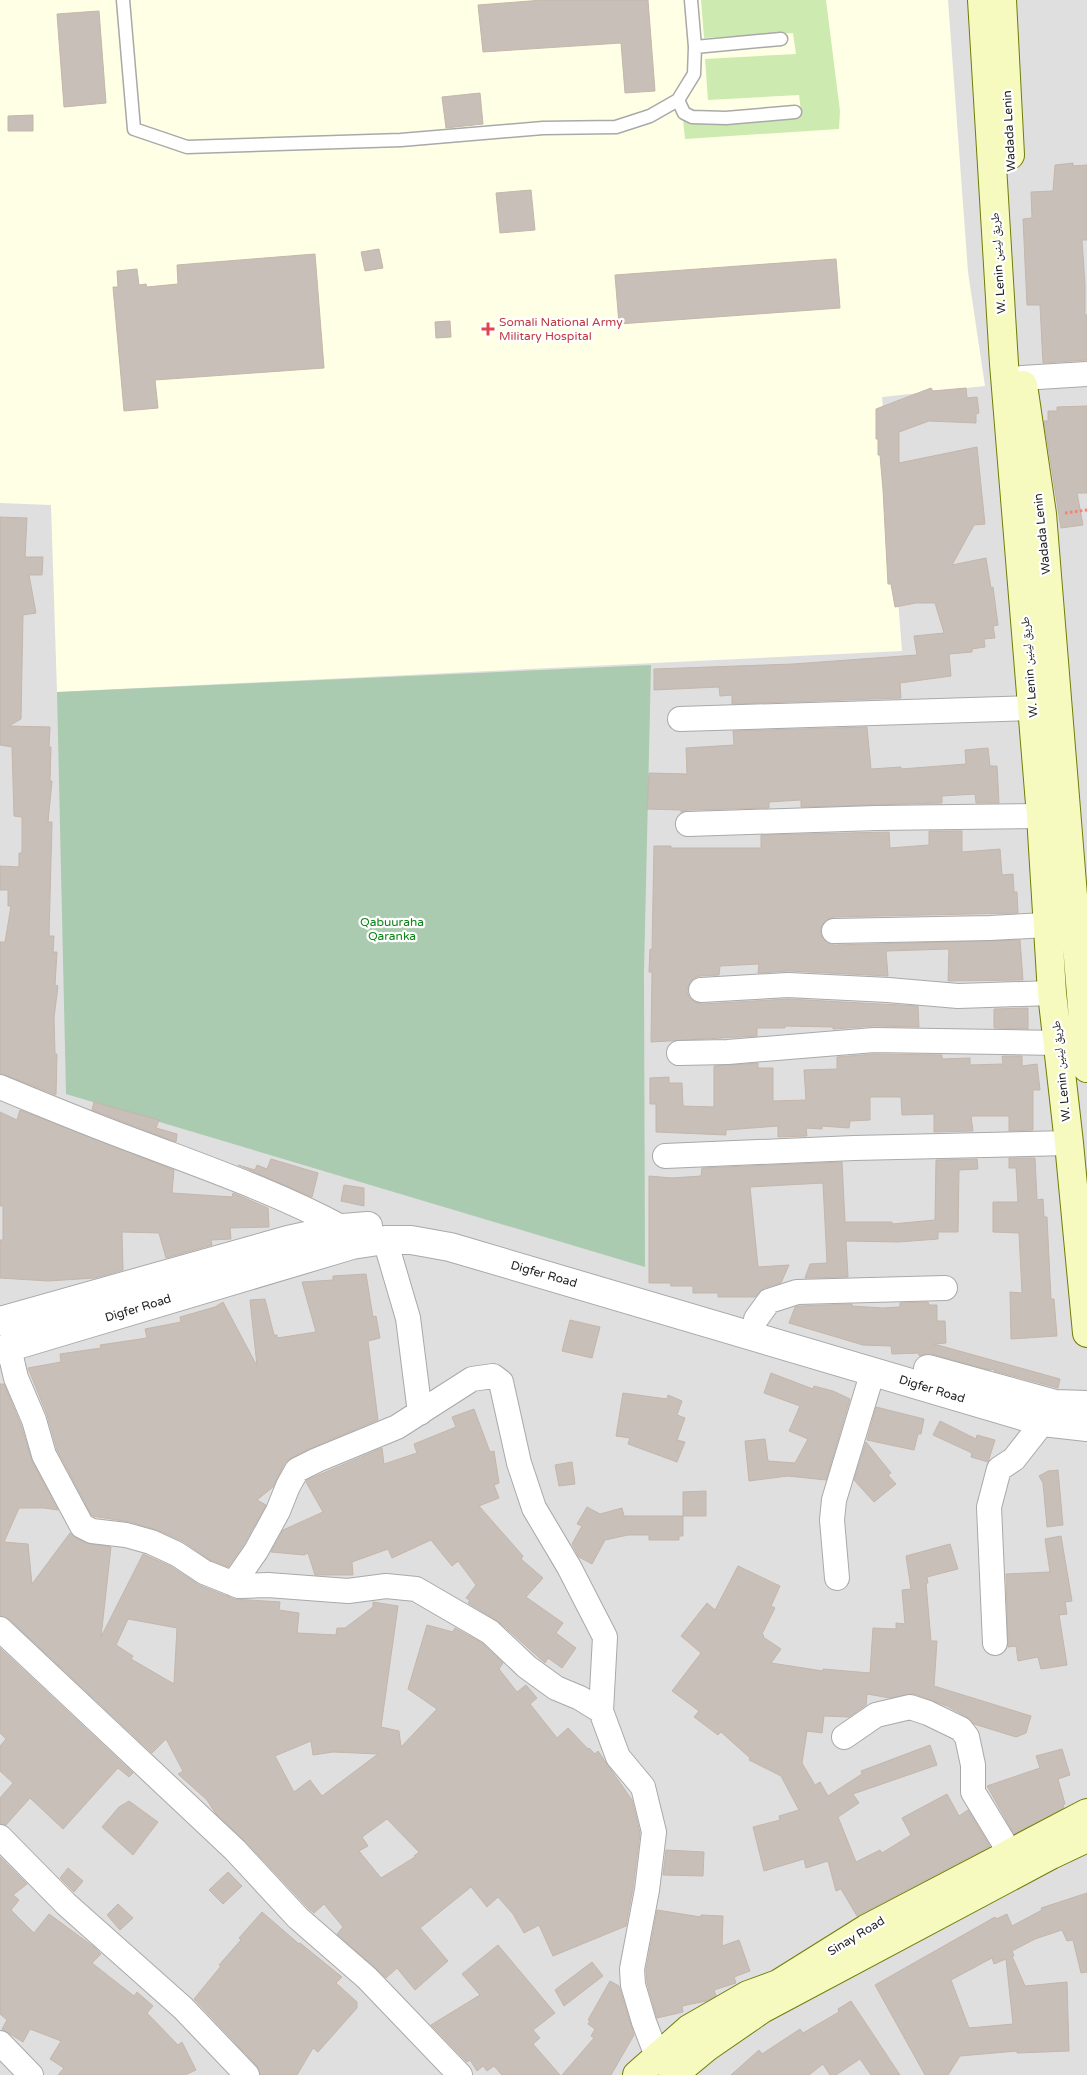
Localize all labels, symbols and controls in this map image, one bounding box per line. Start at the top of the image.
street label: Wadada Lenin [1000,90,1018,172]
street label: W. Lenin طريق لينين [987,212,1009,314]
place label: Somali National Army Military Hospital [499,315,623,343]
marker: Somali National Army Military Hospital [481,322,495,336]
street label: Wadada Lenin [1031,493,1053,575]
street label: W. Lenin طريق لينين [1018,616,1041,718]
park label: Qabuuraha Qaranka [360,915,424,943]
street label: W. Lenin طريق لينين [1049,1020,1073,1122]
street label: Digfer Road [509,1258,579,1290]
street label: Digfer Road [103,1291,173,1325]
street label: Digfer Road [897,1372,967,1406]
street label: Sinay Road [825,1914,887,1958]

